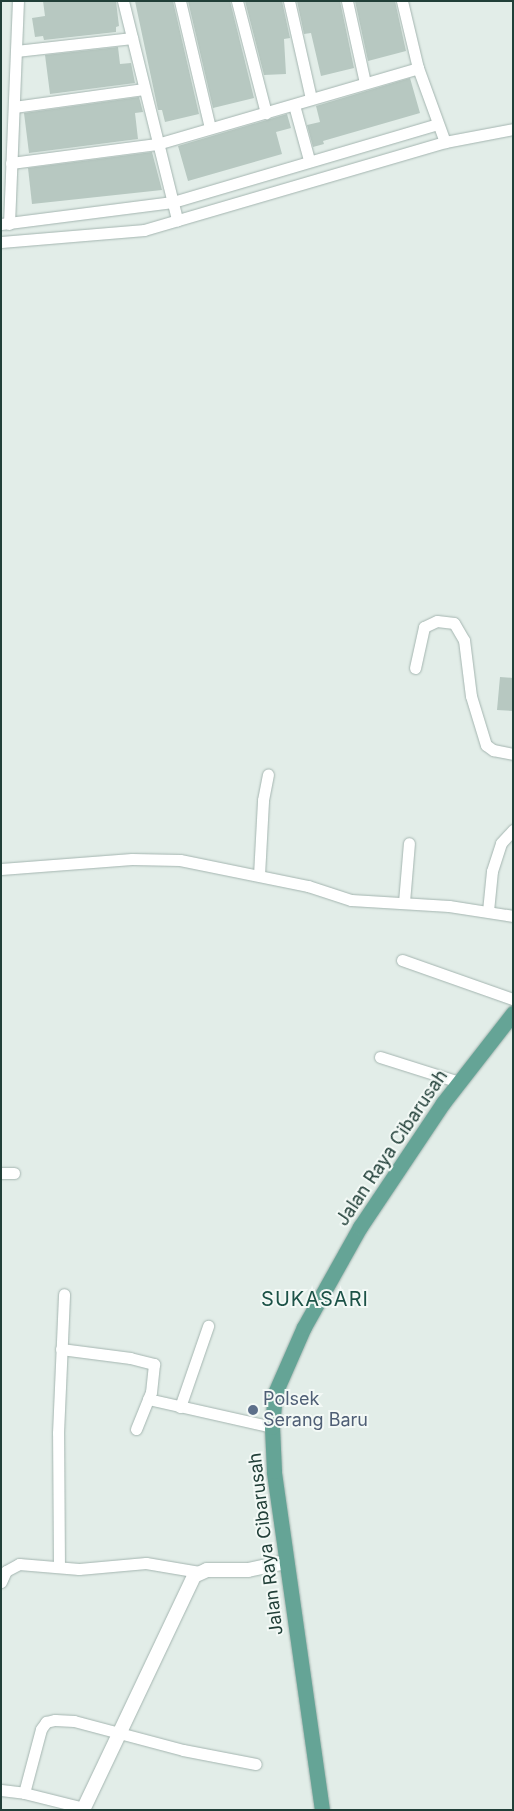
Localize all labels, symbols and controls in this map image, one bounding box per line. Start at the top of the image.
street label: Jalan Raya Cibarusah [332,1066,452,1230]
district label: SUKASARI [260,1287,370,1311]
place label: Polsek Serang Baru [263,1389,368,1432]
marker: Polsek Serang Baru [247,1404,259,1416]
street label: Jalan Raya Cibarusah [244,1452,288,1636]

